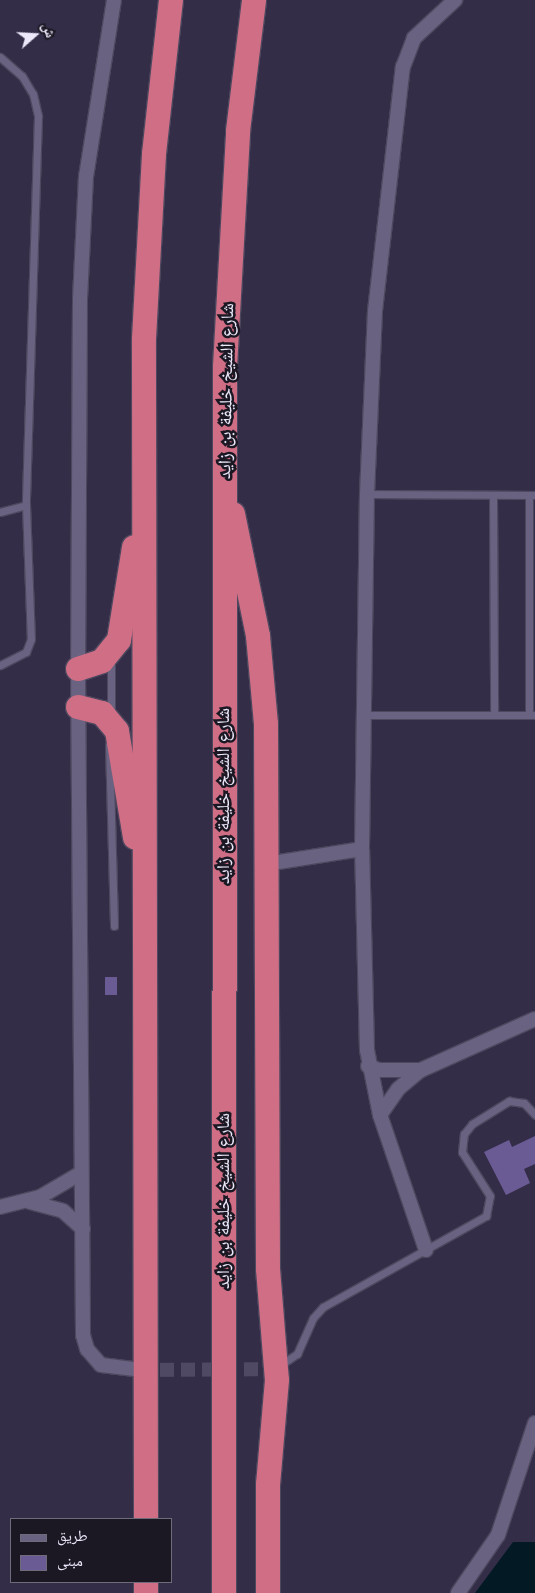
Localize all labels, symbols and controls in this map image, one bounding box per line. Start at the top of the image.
north arrow [10,10,60,60]
text: ش [39,20,59,40]
street label: شارع الشيخ خليفة بن زايد [214,303,238,479]
street label: شارع الشيخ خليفة بن زايد [212,708,234,884]
street label: شارع الشيخ خليفة بن زايد [212,1113,234,1289]
legend [10,1518,172,1583]
text: طريق [57,1527,88,1545]
text: مبنى [57,1552,83,1570]

